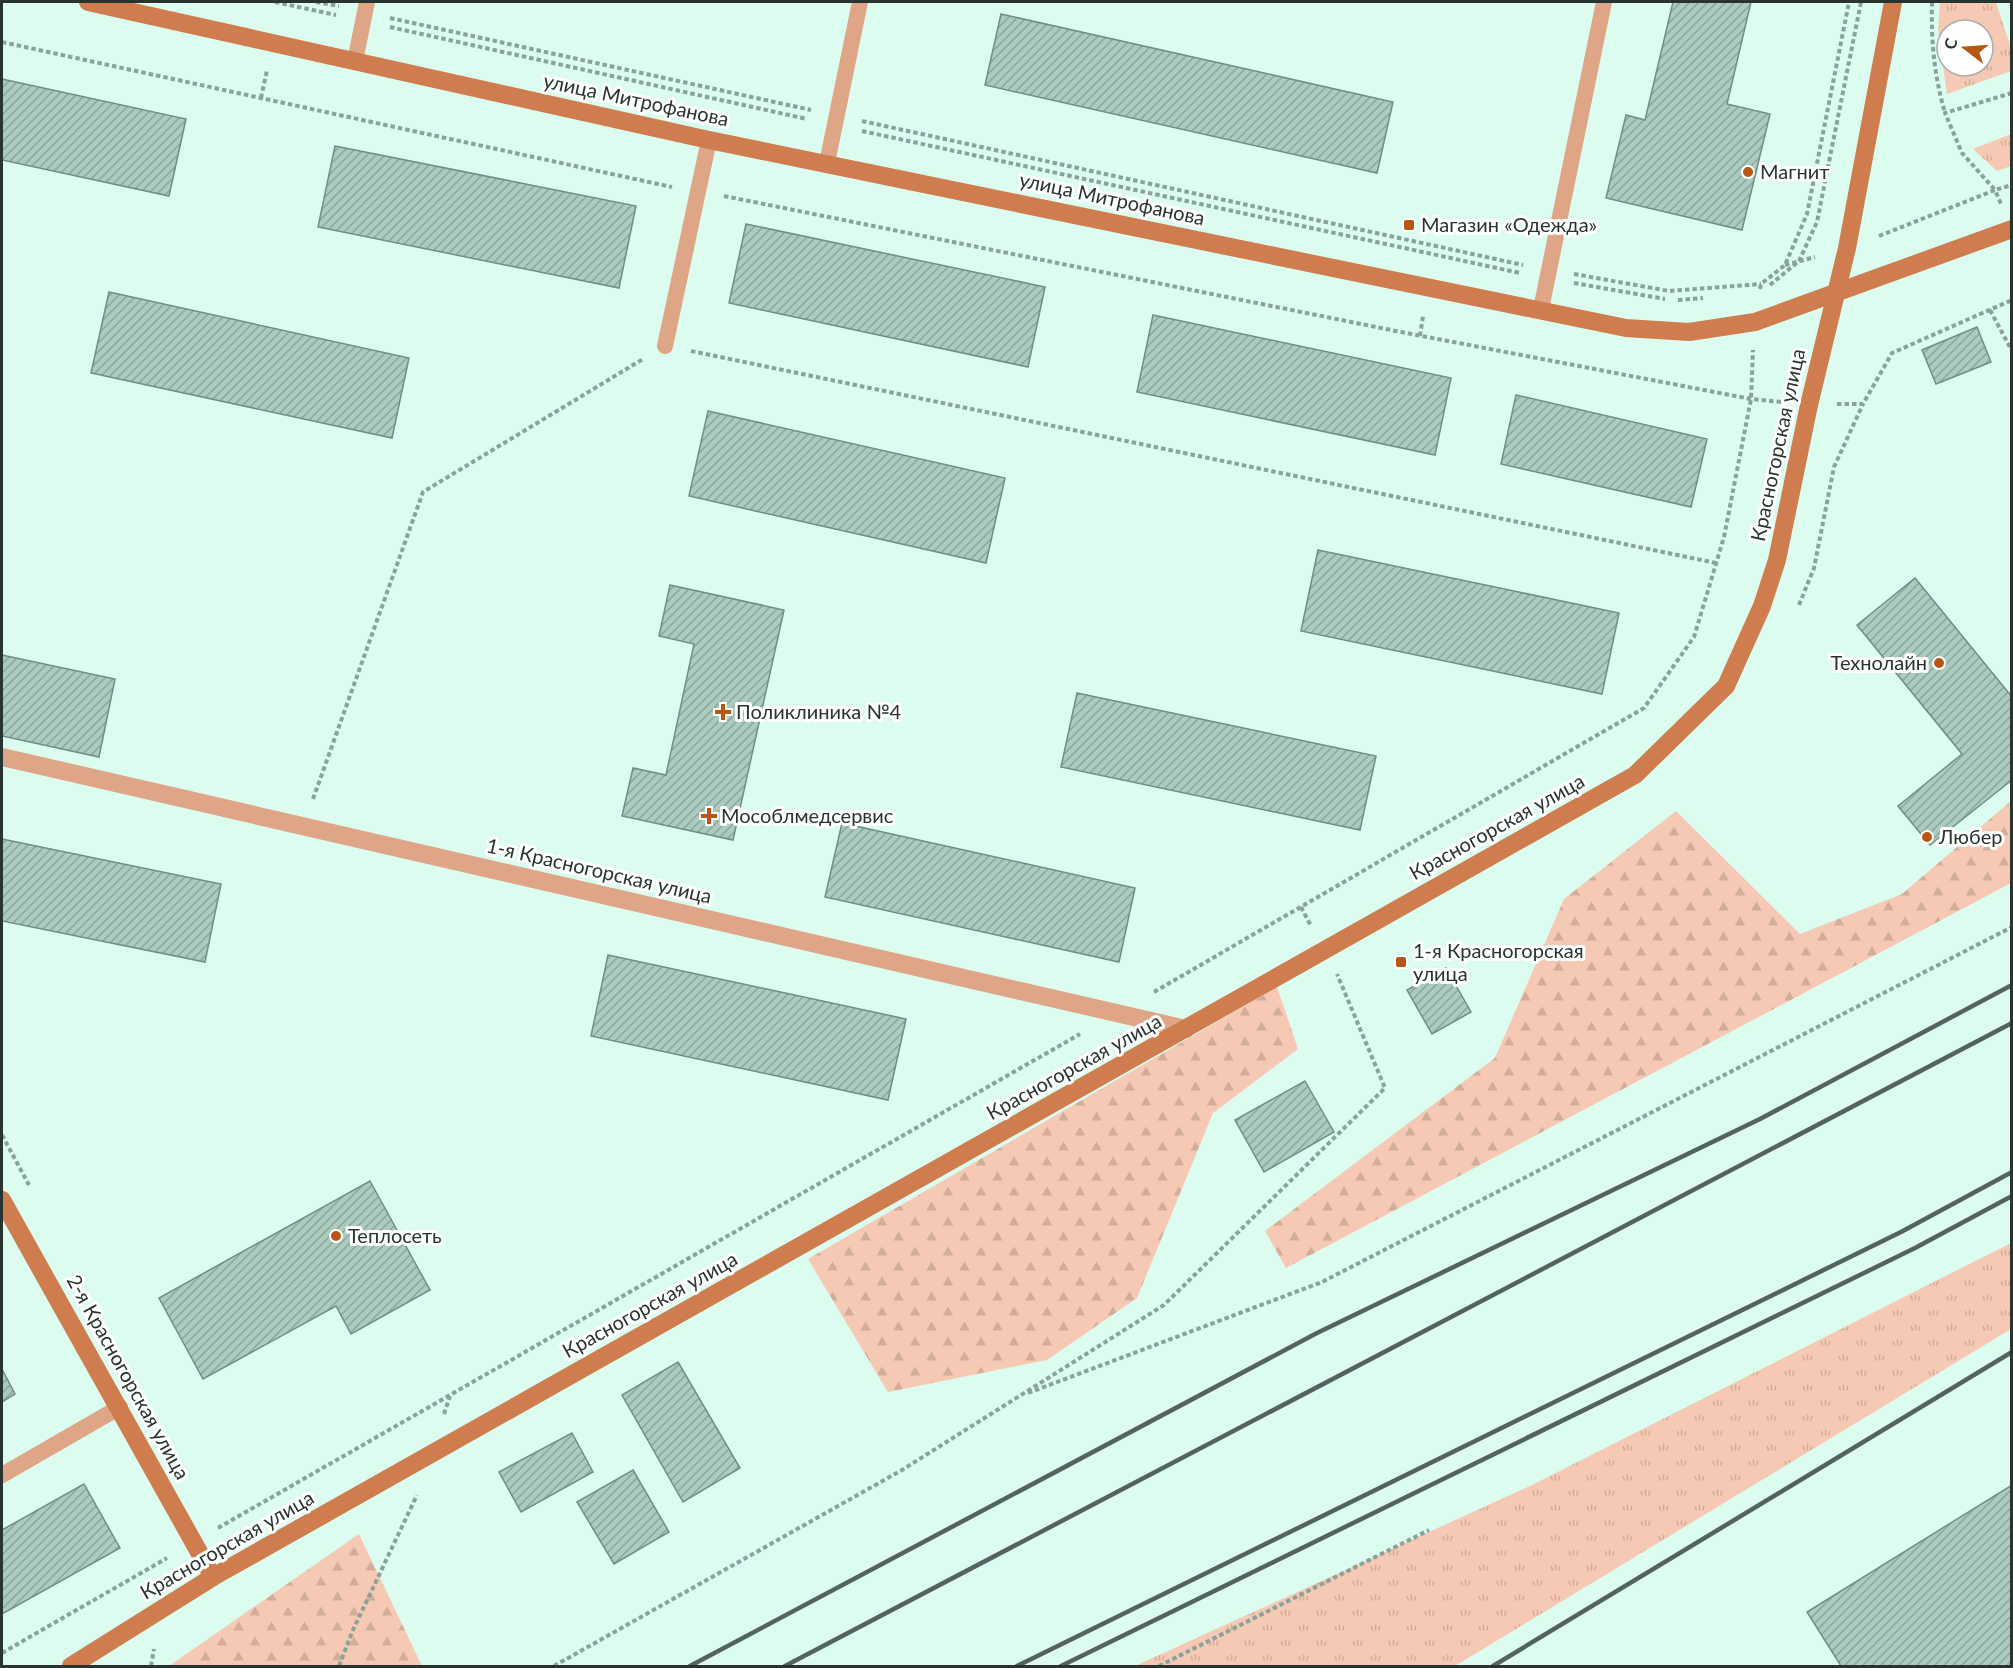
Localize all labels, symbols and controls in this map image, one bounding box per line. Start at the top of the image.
north arrow [1935,18,1995,78]
text: С [1940,35,1961,51]
street label: улица Митрофанова [541,68,731,130]
place label: Магнит [1760,159,1829,183]
marker: Магнит [1741,165,1755,179]
street label: улица Митрофанова [1017,167,1207,229]
place label: Магазин «Одежда» [1421,212,1597,236]
marker: Магазин «Одежда» [1402,218,1416,232]
street label: Красногорская улица [1745,346,1809,543]
place label: Технолайн [1831,650,1927,674]
marker: Технолайн [1932,656,1946,670]
place label: Поликлиника №4 [736,699,902,723]
marker: Поликлиника №4 [714,703,732,721]
street label: Красногорская улица [1405,768,1588,884]
place label: Мособлмедсервис [721,803,894,827]
marker: Мособлмедсервис [702,809,716,823]
place label: Любер [1938,824,2002,848]
marker: Любер [1920,830,1934,844]
street label: 1-я Красногорская улица [484,832,714,908]
place label: 1-я Красногорская улица [1413,938,1584,985]
marker: 1-я Красногорская улица [1394,955,1408,969]
street label: Красногорская улица [982,1008,1165,1124]
place label: Теплосеть [348,1223,442,1247]
marker: Теплосеть [329,1229,343,1243]
street label: Красногорская улица [558,1246,741,1362]
street label: 2-я Красногорская улица [63,1270,195,1483]
street label: Красногорская улица [135,1485,318,1604]

